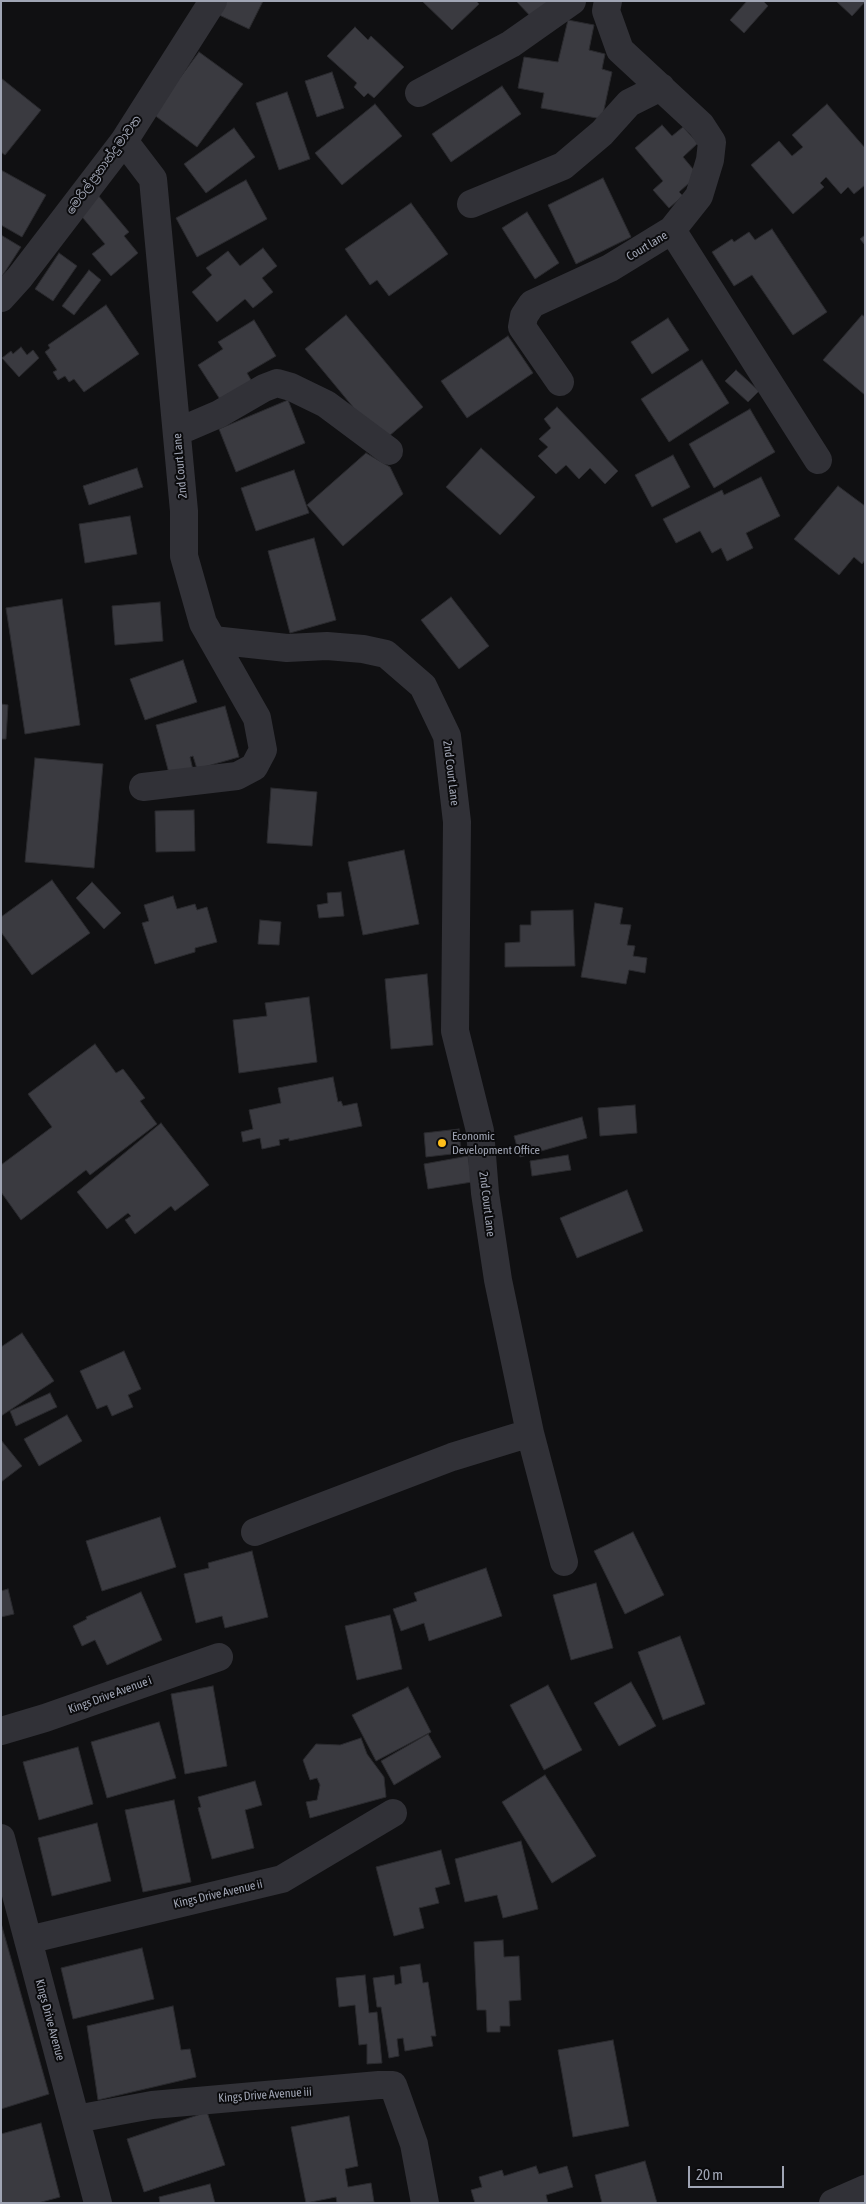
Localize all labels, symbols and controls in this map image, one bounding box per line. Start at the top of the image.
street label: මෙරිල් ප්‍රනාන්දු මාවත [63,113,145,217]
street label: Court lane [624,228,670,264]
street label: 2nd Court Lane [170,433,190,499]
street label: 2nd Court Lane [440,740,462,806]
place label: Economic Development Office [452,1129,540,1157]
marker: Economic Development Office [436,1137,448,1149]
street label: 2nd Court Lane [476,1171,498,1237]
street label: Kings Drive Avenue i [66,1673,154,1717]
street label: Kings Drive Avenue ii [172,1877,264,1911]
street label: Kings Drive Avenue [32,1978,68,2062]
street label: Kings Drive Avenue iii [218,2085,312,2105]
scale bar [691,2156,787,2188]
text: 20 m [696,2166,723,2183]

